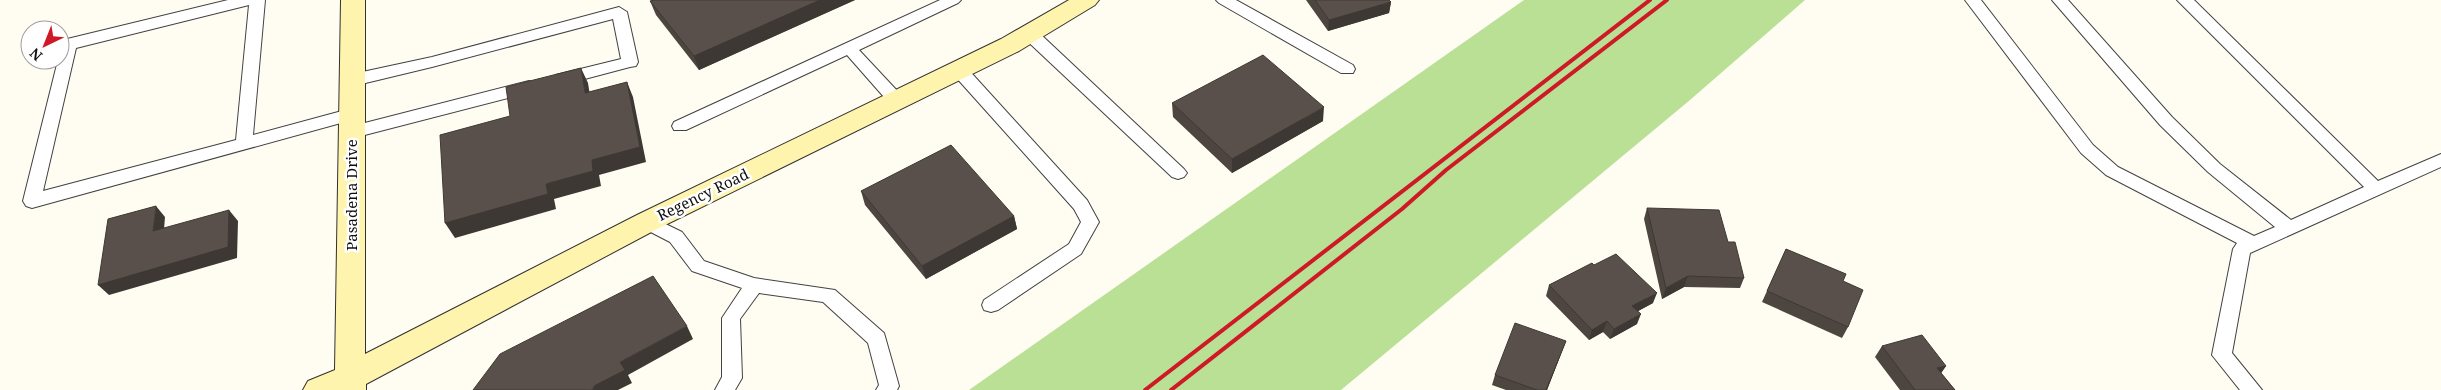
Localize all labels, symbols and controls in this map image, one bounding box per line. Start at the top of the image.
north arrow [20,20,70,70]
text: N [25,44,46,66]
street label: Pasadena Drive [341,139,361,251]
street label: Regency Road [653,163,752,225]

